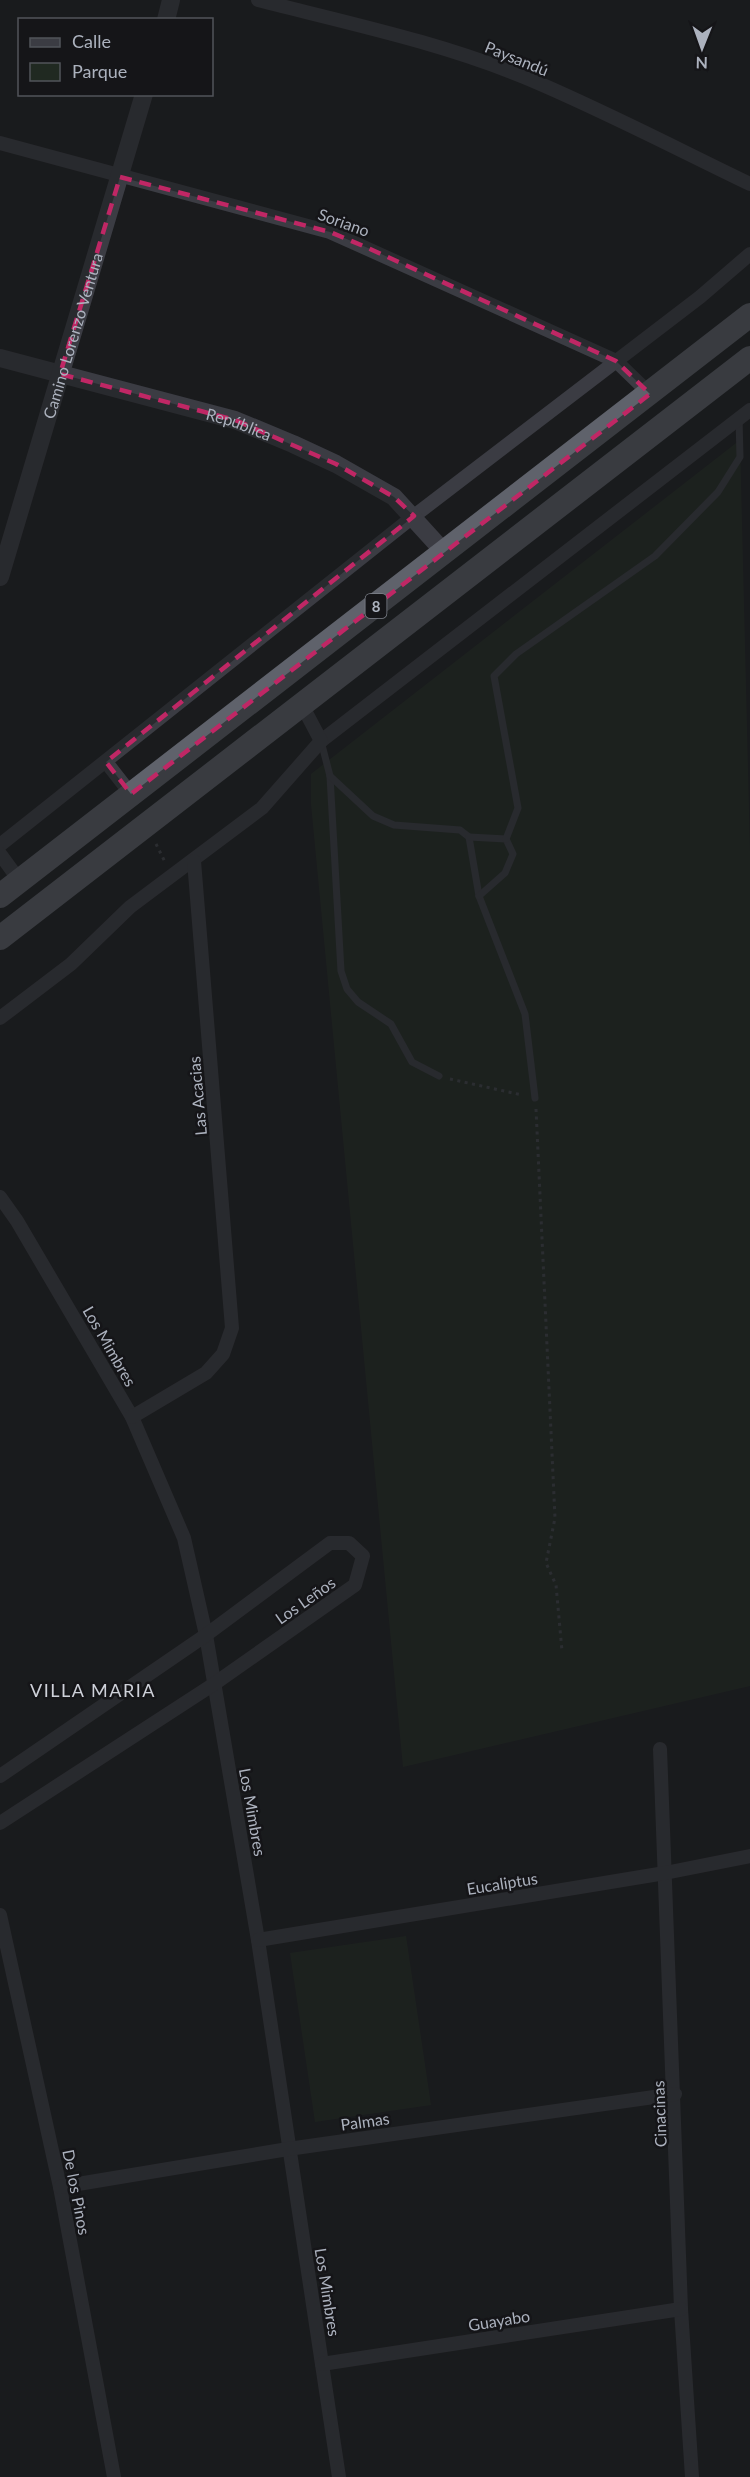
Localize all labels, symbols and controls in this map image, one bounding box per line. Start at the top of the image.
legend [18,18,213,96]
north arrow [672,18,732,78]
text: Calle [72,30,111,52]
street label: Paysandú [482,37,552,79]
text: N [695,54,708,73]
text: Parque [72,60,127,82]
street label: Soriano [316,204,372,240]
street label: Camino Lorenzo Ventura [38,250,106,421]
street label: República [204,403,275,444]
road number: 8 [366,594,386,618]
street label: Las Acacias [184,1056,210,1136]
street label: Los Mimbres [79,1303,141,1389]
street label: Los Leños [271,1572,339,1627]
district label: VILLA MARIA [30,1679,156,1701]
street label: Los Mimbres [236,1766,270,1858]
street label: Eucaliptus [465,1868,539,1898]
street label: Cinacinas [648,2080,670,2148]
street label: Palmas [339,2108,391,2134]
street label: De los Pinos [59,2148,95,2236]
street label: Los Mimbres [312,2246,344,2338]
street label: Guayabo [467,2306,531,2334]

